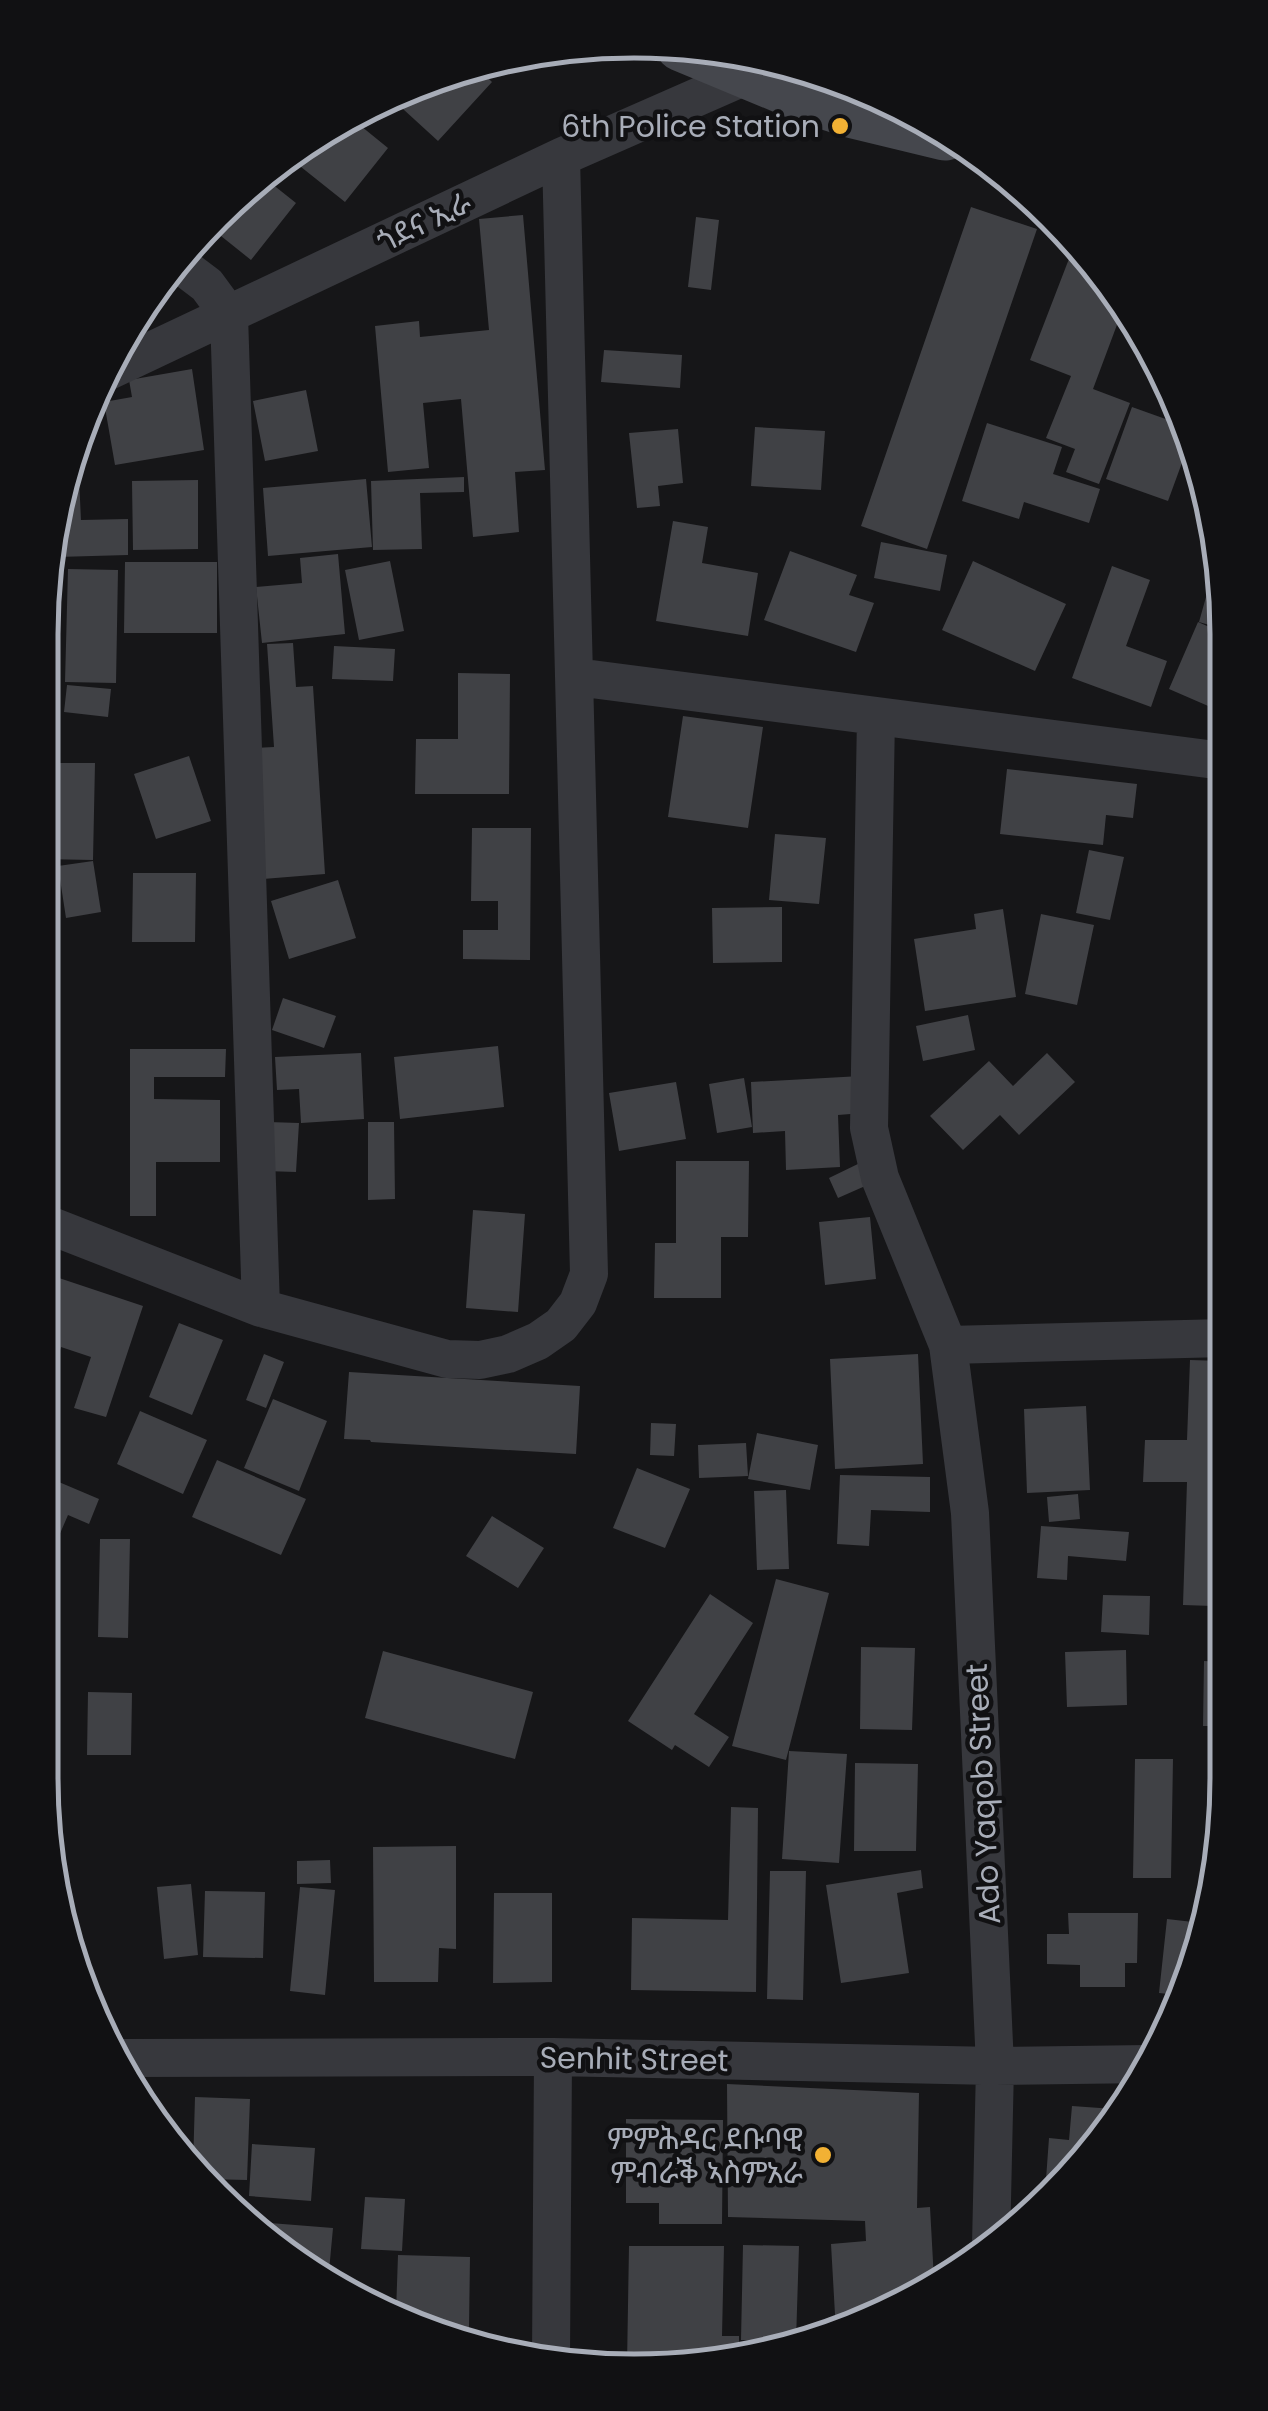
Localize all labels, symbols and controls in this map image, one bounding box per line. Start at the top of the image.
place label: 6th Police Station [561,105,820,148]
marker: 6th Police Station [829,115,851,137]
street label: ጎደና ኢራ [370,181,478,263]
street label: Ado Yaqob Street [955,1662,1011,1926]
street label: Senhit Street [539,2036,729,2082]
place label: ምምሕዳር ደቡባዊ ምብራቕ ኣስምአራ [607,2117,803,2194]
marker: ምምሕዳር ደቡባዊ ምብራቕ ኣስምአራ [812,2144,834,2166]

